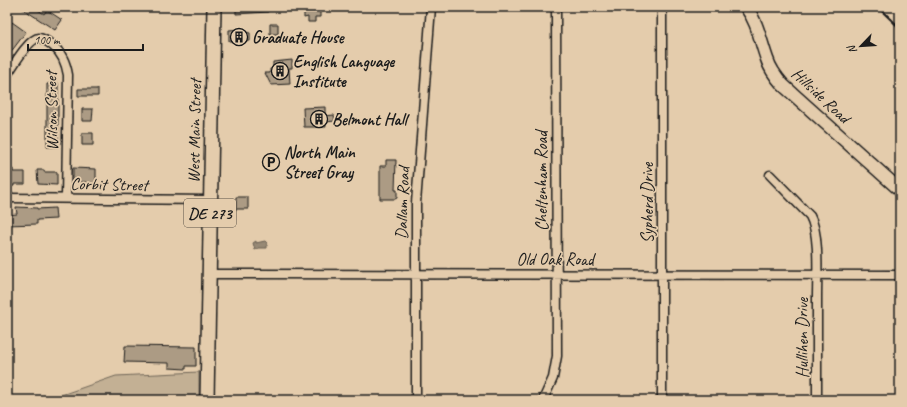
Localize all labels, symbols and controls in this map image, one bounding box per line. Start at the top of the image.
scale bar [28,26,143,52]
north arrow [841,26,881,66]
building icon: Graduate House [229,27,249,47]
place label: Graduate House [252,27,346,48]
text: 100 m [34,32,61,48]
text: N [843,42,860,56]
place label: English Language Institute [293,51,396,92]
building icon: English Language Institute [270,61,290,81]
street label: Hillside Road [787,63,857,130]
street label: Wilson Street [40,69,63,151]
street label: West Main Street [183,77,206,183]
building icon: Belmont Hall [309,109,329,129]
place label: Belmont Hall [332,109,410,130]
street label: Cheltenham Road [531,129,552,231]
place label: North Main Street Gray [284,142,356,183]
parking icon: North Main Street Gray [261,152,281,172]
street label: Sypherd Drive [637,161,658,243]
street label: Dallam Road [391,164,414,240]
street label: Corbit Street [70,173,150,196]
road number: DE 273 [184,199,236,227]
street label: Old Oak Road [516,249,596,270]
street label: Hullihen Drive [792,296,813,378]

